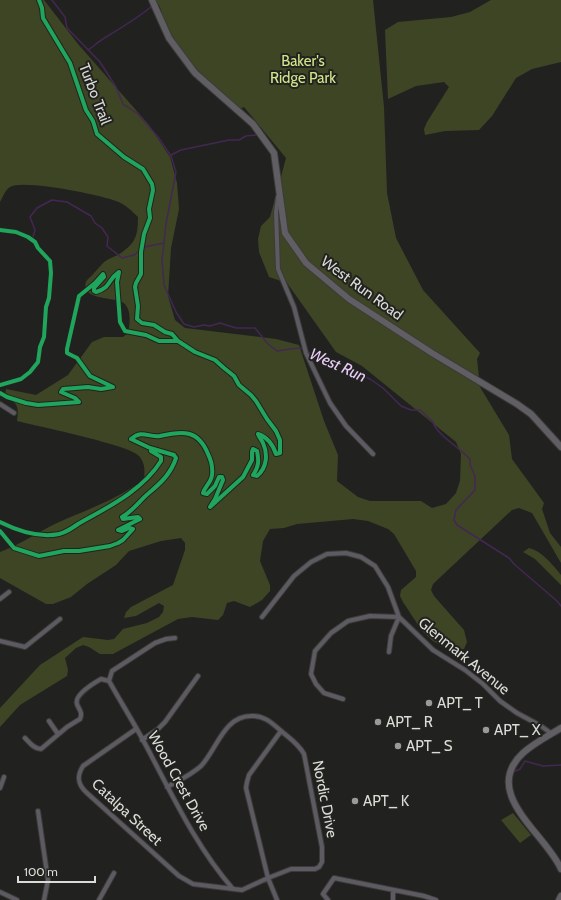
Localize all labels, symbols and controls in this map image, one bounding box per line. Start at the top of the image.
park label: Baker's Ridge Park [270,52,336,87]
street label: Turbo Trail [75,61,115,128]
street label: West Run Road [317,252,407,324]
water label: West Run [307,344,369,386]
street label: Glenmark Avenue [415,614,514,699]
place label: APT_ T [437,694,483,712]
marker: APT_ T [424,698,434,708]
place label: APT_ R [386,713,433,731]
marker: APT_ R [373,717,383,727]
place label: APT_ X [494,721,541,739]
marker: APT_ X [481,725,491,735]
street label: Wood Crest Drive [144,728,214,834]
place label: APT_ S [406,737,453,755]
marker: APT_ S [393,741,403,751]
street label: Nordic Drive [309,759,341,840]
street label: Catalpa Street [88,775,166,849]
place label: APT_ K [363,792,410,810]
marker: APT_ K [350,796,360,806]
scale bar [18,858,95,884]
text: 100 m [24,864,58,879]

